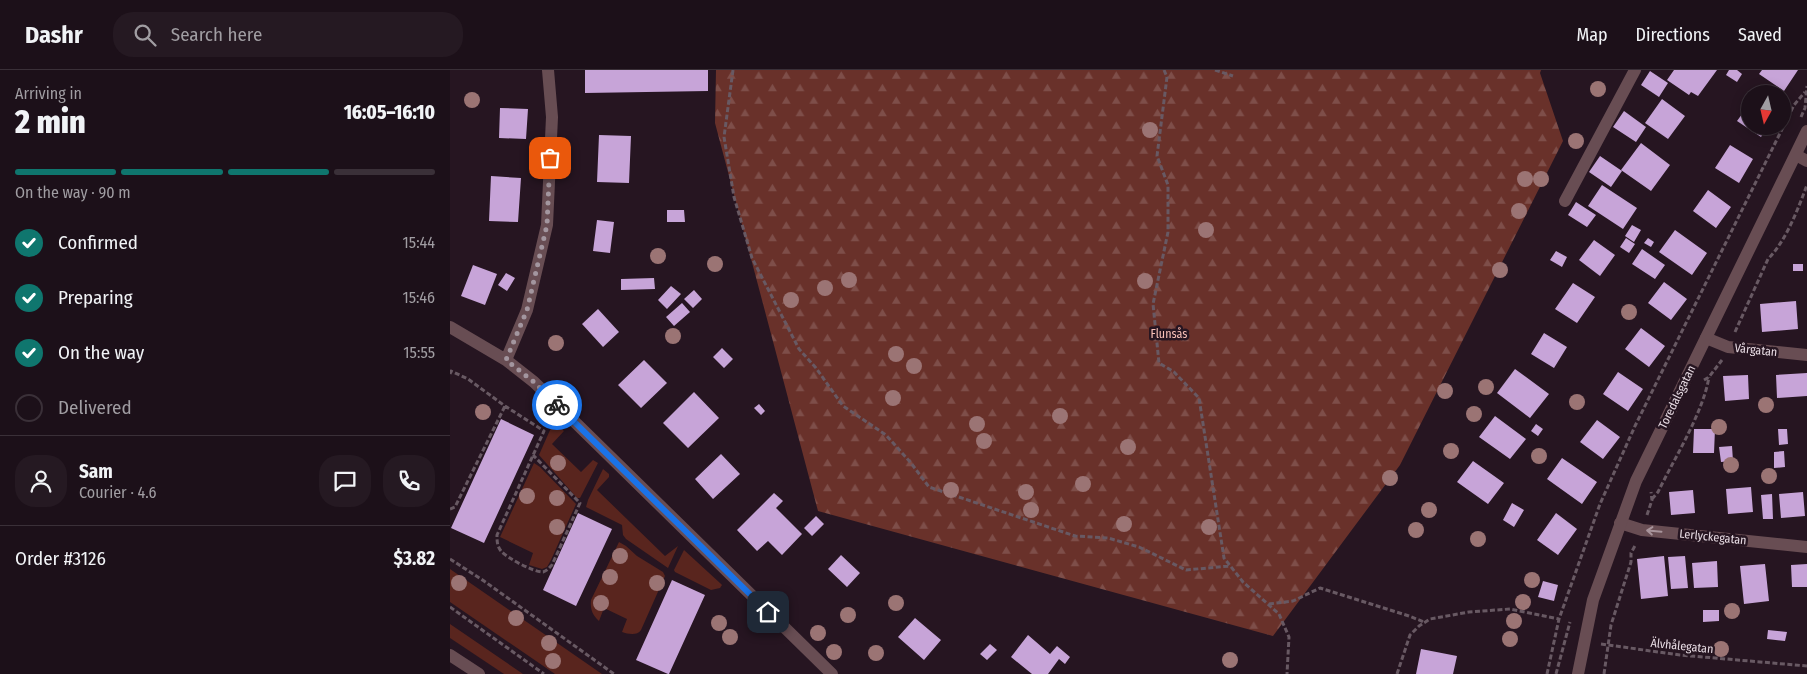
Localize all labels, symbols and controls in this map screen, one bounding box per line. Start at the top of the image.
search box [113,12,463,57]
text: Dashr [25,21,83,49]
icon: search [131,21,159,49]
text: Search here [171,23,262,46]
text: Map [1576,24,1608,46]
text: Directions [1636,24,1710,46]
text: Saved [1738,24,1782,46]
text: Arriving in [15,84,82,103]
north arrow [1741,85,1791,135]
map controls [1741,85,1791,135]
text: 16:05–16:10 [344,101,435,124]
text: 2 min [15,103,86,141]
pin [529,137,571,179]
icon: bag [536,144,564,172]
text: On the way · 90 m [15,183,131,202]
icon: check [15,229,43,257]
text: Confirmed [58,231,138,254]
text: 15:44 [403,233,435,252]
icon: check [15,284,43,312]
text: Preparing [58,286,133,309]
text: 15:46 [402,288,435,307]
park label: Flunsås [1151,327,1187,341]
icon: check [15,339,43,367]
text: On the way [58,341,144,364]
street label: Vårgatan [1734,341,1778,359]
text: 15:55 [403,343,435,362]
street label: Toredalsgatan [1656,363,1698,431]
courier [532,380,582,430]
icon: bike [543,391,571,419]
text: Delivered [58,396,132,419]
button: person [15,455,67,507]
button: chat [319,455,371,507]
button: phone [383,455,435,507]
text: Sam [79,460,113,483]
text: Courier · 4.6 [79,483,157,502]
one-way arrow [1646,526,1662,535]
street label: Lerlyckegatan [1679,527,1747,547]
text: Order #3126 [15,547,106,570]
text: $3.82 [393,547,435,570]
pin [747,591,789,633]
icon: home [754,598,782,626]
street label: Älvhålegatan [1650,635,1714,656]

